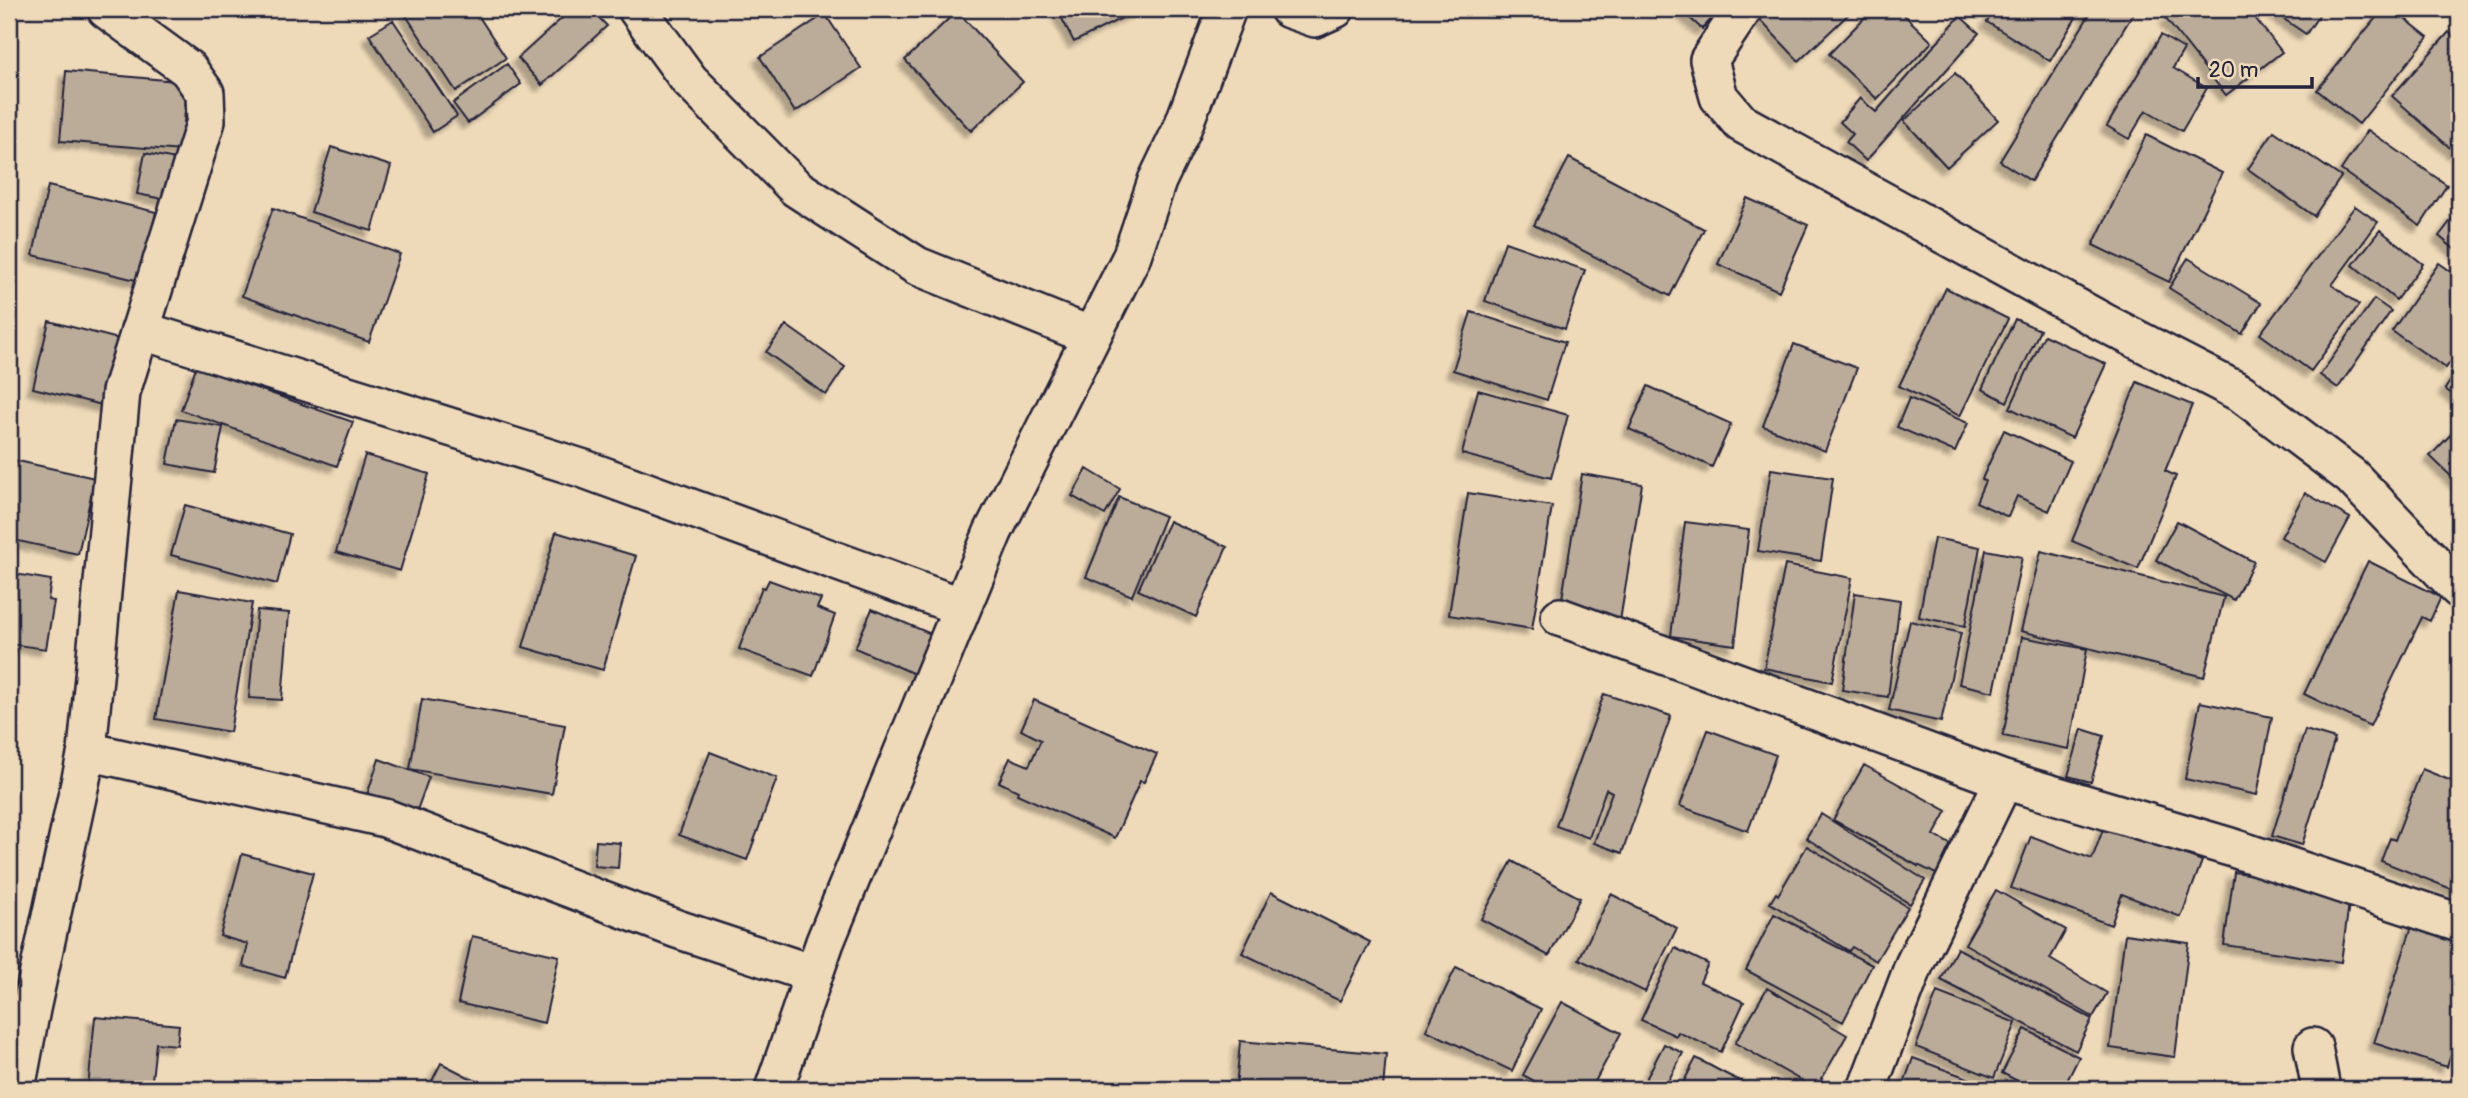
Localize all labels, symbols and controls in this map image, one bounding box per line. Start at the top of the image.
scale bar [2198,46,2312,90]
text: 20 m [2209,57,2258,84]

